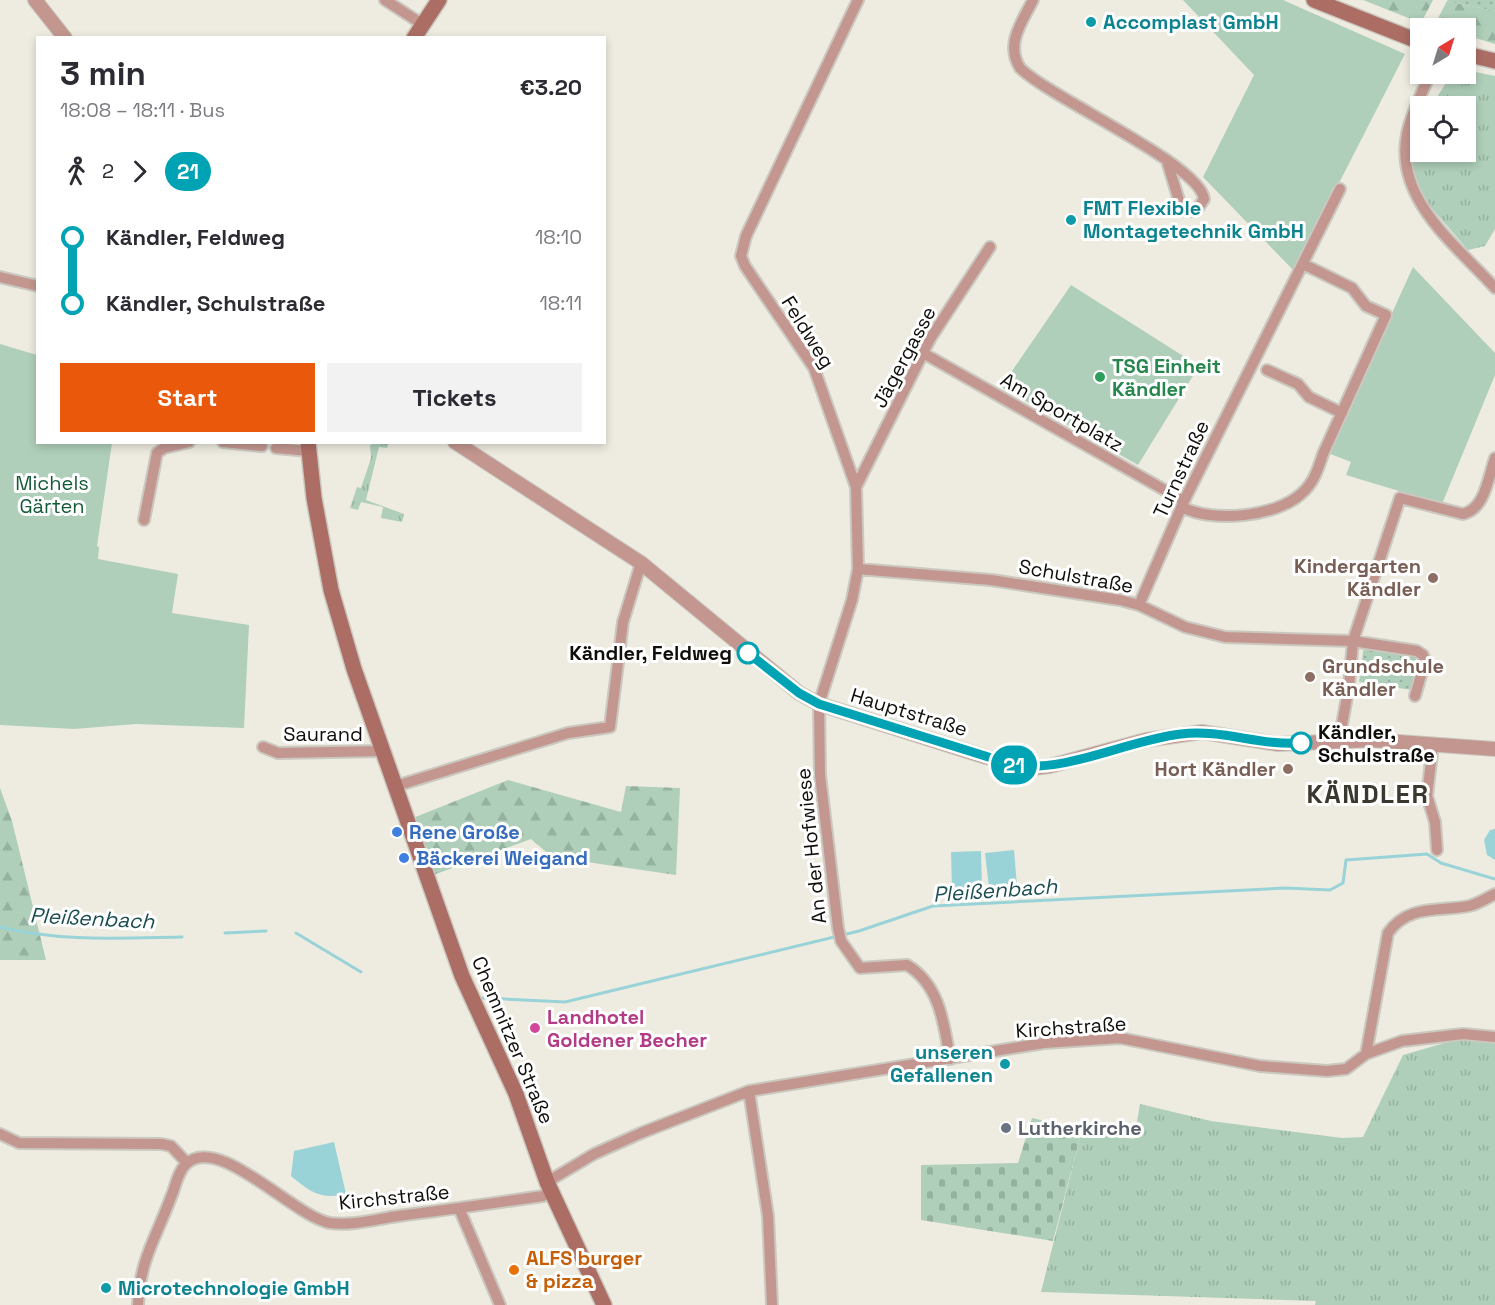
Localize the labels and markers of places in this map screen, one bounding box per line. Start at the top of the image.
place label: Accomplast GmbH [1103,9,1279,35]
marker: Accomplast GmbH [1084,15,1098,29]
place label: FMT Flexible Montagetechnik GmbH [1083,195,1304,244]
marker: FMT Flexible Montagetechnik GmbH [1064,213,1078,227]
place label: TSG Einheit Kändler [1112,353,1221,402]
marker: TSG Einheit Kändler [1093,370,1107,384]
place label: Kindergarten Kändler [1294,553,1421,602]
marker: Kindergarten Kändler [1426,571,1440,585]
place label: Kändler, Feldweg [569,640,732,666]
marker: Kändler, Feldweg [737,642,759,664]
place label: Grundschule Kändler [1322,653,1444,702]
marker: Grundschule Kändler [1303,670,1317,684]
place label: Kändler, Schulstraße [1318,719,1435,768]
marker: Kändler, Schulstraße [1290,732,1312,754]
place label: Hort Kändler [1155,756,1276,782]
marker: Hort Kändler [1281,762,1295,776]
place label: Rene Große [409,819,520,845]
marker: Rene Große [390,825,404,839]
place label: Bäckerei Weigand [416,845,588,871]
marker: Bäckerei Weigand [397,851,411,865]
place label: Landhotel Goldener Becher [547,1004,707,1053]
marker: Landhotel Goldener Becher [528,1021,542,1035]
place label: unseren Gefallenen [890,1039,993,1088]
marker: unseren Gefallenen [998,1057,1012,1071]
place label: Lutherkirche [1018,1115,1142,1141]
marker: Lutherkirche [999,1121,1013,1135]
place label: ALFS burger & pizza [526,1245,642,1294]
marker: ALFS burger & pizza [507,1263,521,1277]
place label: Microtechnologie GmbH [118,1275,350,1301]
marker: Microtechnologie GmbH [99,1281,113,1295]

